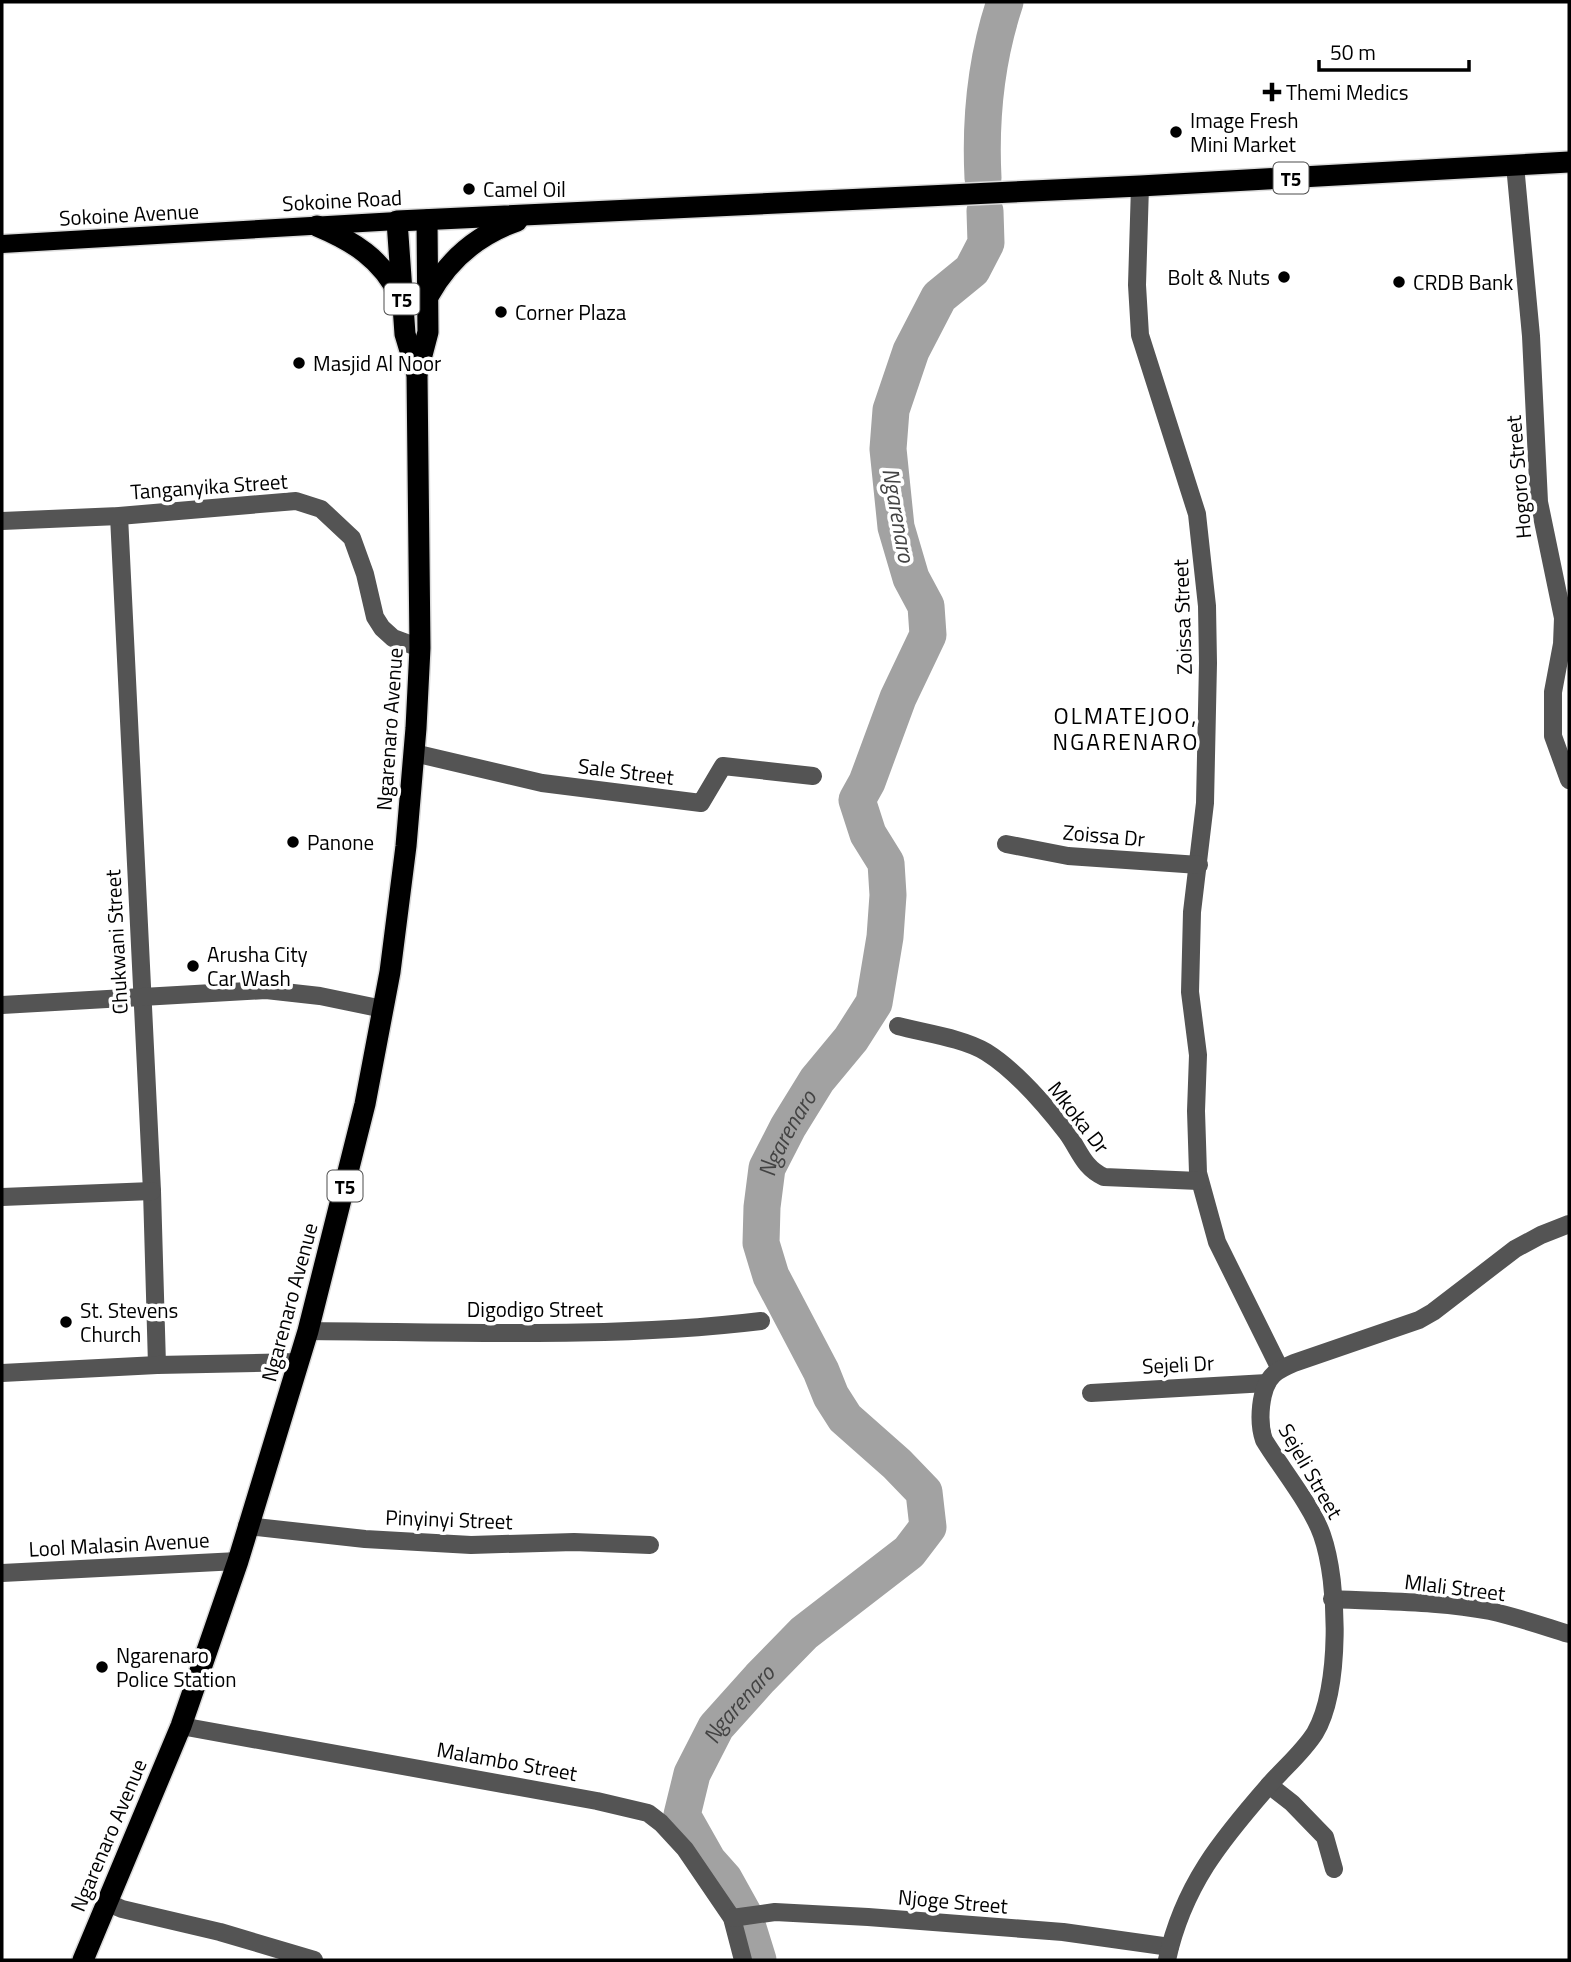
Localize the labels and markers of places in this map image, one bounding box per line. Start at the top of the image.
place label: Themi Medics [1286,76,1408,108]
marker: Themi Medics [1264,84,1280,100]
place label: Image Fresh Mini Market [1190,104,1299,160]
marker: Image Fresh Mini Market [1168,124,1184,140]
place label: Camel Oil [483,173,566,205]
marker: Camel Oil [461,181,477,197]
place label: Bolt & Nuts [1168,261,1270,293]
place label: CRDB Bank [1413,266,1513,298]
marker: Bolt & Nuts [1276,269,1292,285]
marker: CRDB Bank [1391,274,1407,290]
place label: Corner Plaza [515,296,627,328]
marker: Corner Plaza [493,304,509,320]
place label: Masjid Al Noor [313,347,441,379]
marker: Masjid Al Noor [291,355,307,371]
place label: Panone [307,826,374,858]
marker: Panone [285,834,301,850]
place label: Arusha City Car Wash [207,938,308,994]
marker: Arusha City Car Wash [185,958,201,974]
place label: St. Stevens Church [80,1294,178,1350]
marker: St. Stevens Church [58,1314,74,1330]
place label: Ngarenaro Police Station [116,1639,237,1695]
marker: Ngarenaro Police Station [94,1659,110,1675]

